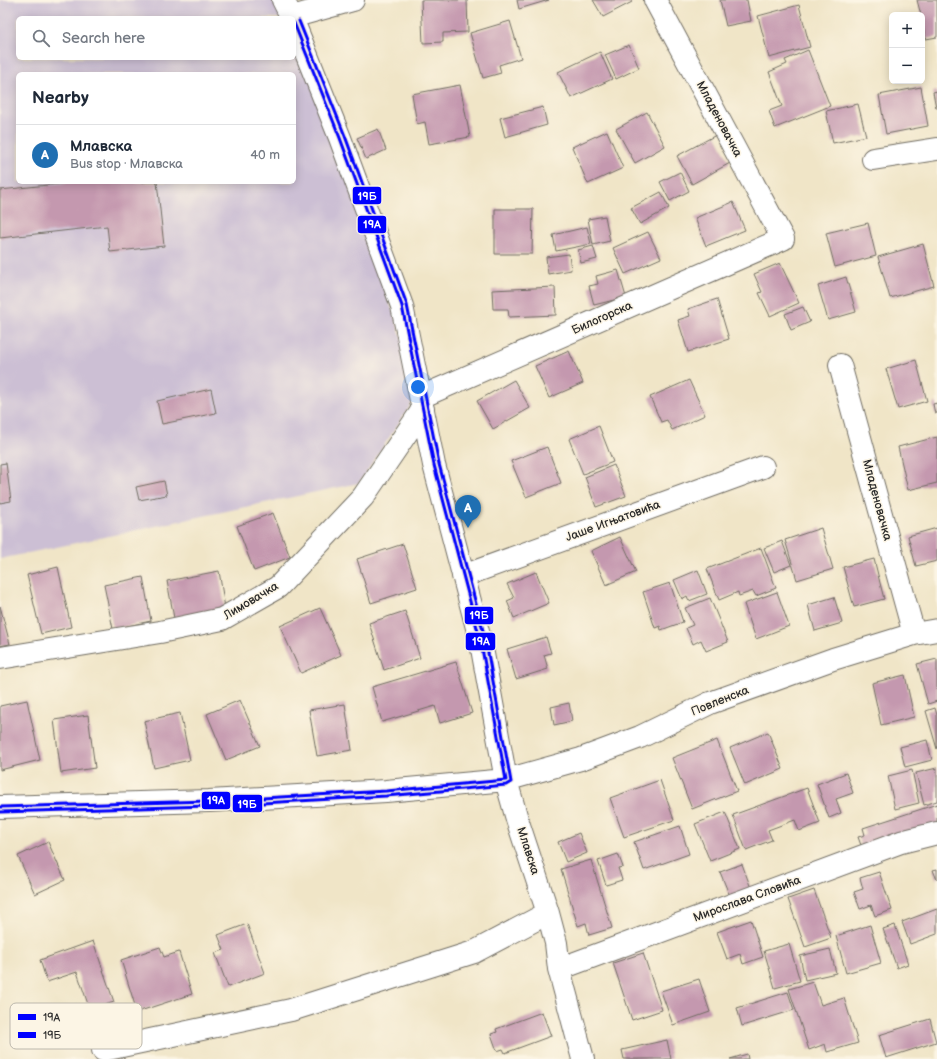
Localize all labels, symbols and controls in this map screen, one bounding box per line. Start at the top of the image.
map controls [889,12,925,84]
button: + [889,12,925,48]
search box [16,16,296,60]
icon: search [30,27,52,49]
text: Search here [62,29,145,48]
button: − [889,48,925,84]
street label: Младеновачка [693,78,745,160]
text: Nearby [32,88,89,108]
text: Млавска [70,137,132,156]
text: A [41,147,49,163]
text: 40 m [250,147,280,163]
text: Bus stop · Млавска [70,156,183,172]
line badge: 19Б [352,186,382,205]
text: 19Б [358,190,377,203]
line badge: 19А [357,215,387,234]
text: 19А [363,218,381,231]
street label: Билогорска [569,298,635,338]
your location [408,377,428,397]
street label: Младеновачка [859,458,895,542]
pin: A [455,495,481,528]
street label: Јаше Игњатовића [564,497,662,545]
street label: Лимовачка [220,579,281,624]
line badge: 19Б [464,606,494,625]
text: 19Б [470,609,489,622]
line badge: 19А [465,632,496,651]
text: 19А [472,635,490,648]
street label: Повленска [689,683,751,719]
line badge: 19А [201,791,231,810]
text: 19А [207,794,225,807]
line badge: 19Б [232,794,263,813]
text: 19Б [238,798,257,811]
street label: Млавска [513,825,543,877]
street label: Мирослава Словића [691,873,803,925]
legend [10,1003,142,1049]
text: 19А [43,1011,61,1024]
text: 19Б [43,1029,62,1042]

